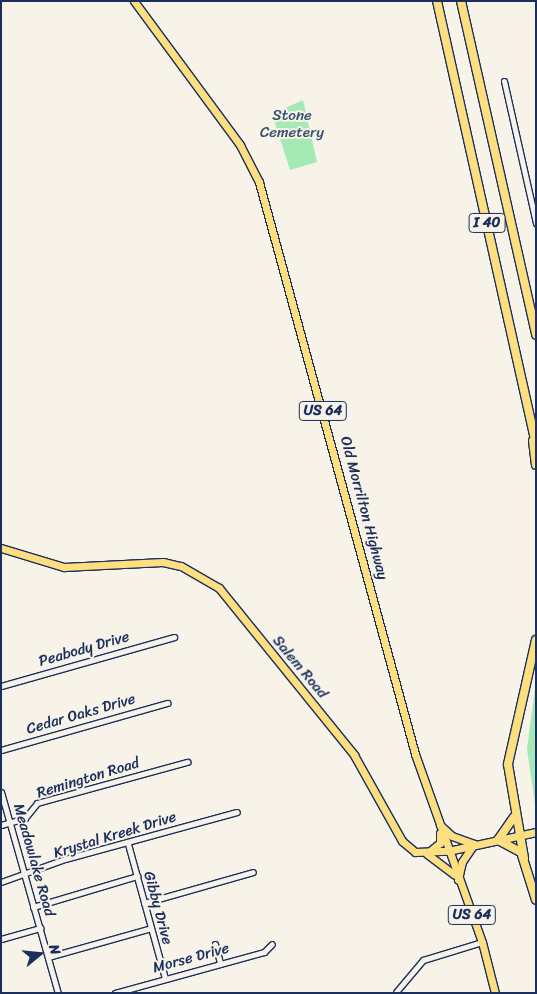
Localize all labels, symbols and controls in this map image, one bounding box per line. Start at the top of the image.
park label: Stone Cemetery [260,106,324,141]
road number: I 40 [468,212,506,234]
road number: US 64 [298,400,348,422]
street label: Old Morrilton Highway [336,434,392,582]
street label: Peabody Drive [37,627,131,671]
street label: Salem Road [269,632,331,702]
street label: Cedar Oaks Drive [24,690,138,738]
street label: Remington Road [35,754,141,802]
street label: Meadowlake Road [9,801,59,919]
street label: Krystal Kreek Drive [51,808,179,862]
street label: Gibby Drive [140,869,176,947]
road number: US 64 [447,904,497,926]
north arrow [15,929,65,979]
street label: Morse Drive [151,939,231,977]
text: N [41,941,68,958]

